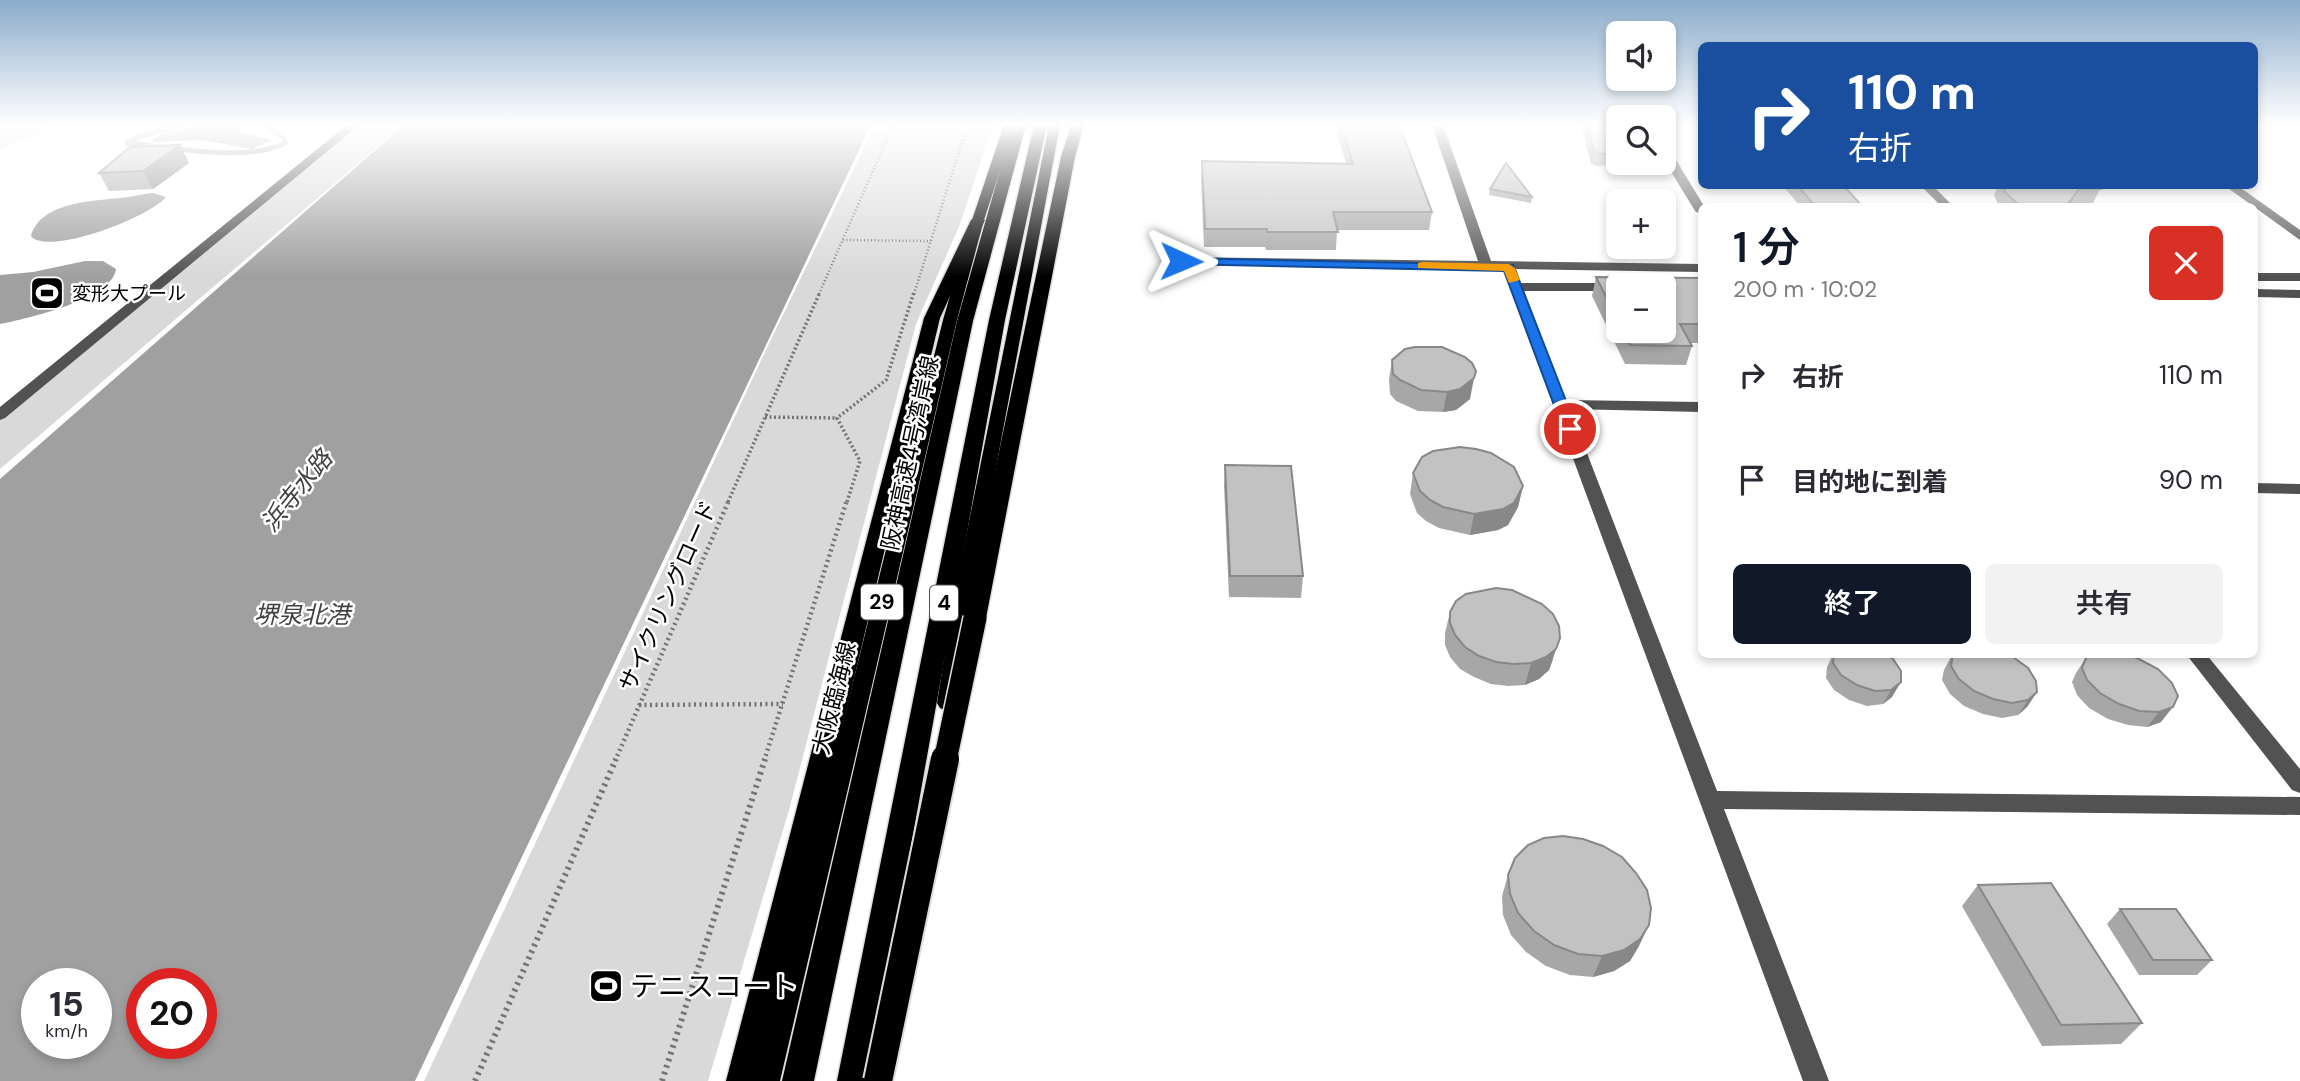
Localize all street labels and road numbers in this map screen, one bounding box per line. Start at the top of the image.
street label: 阪神高速4号湾岸線 [875,353,945,553]
street label: サイクリングロード [612,496,724,696]
road number: 29 [861,584,903,620]
road number: 4 [930,586,958,620]
street label: 大阪臨海線 [806,639,862,757]

